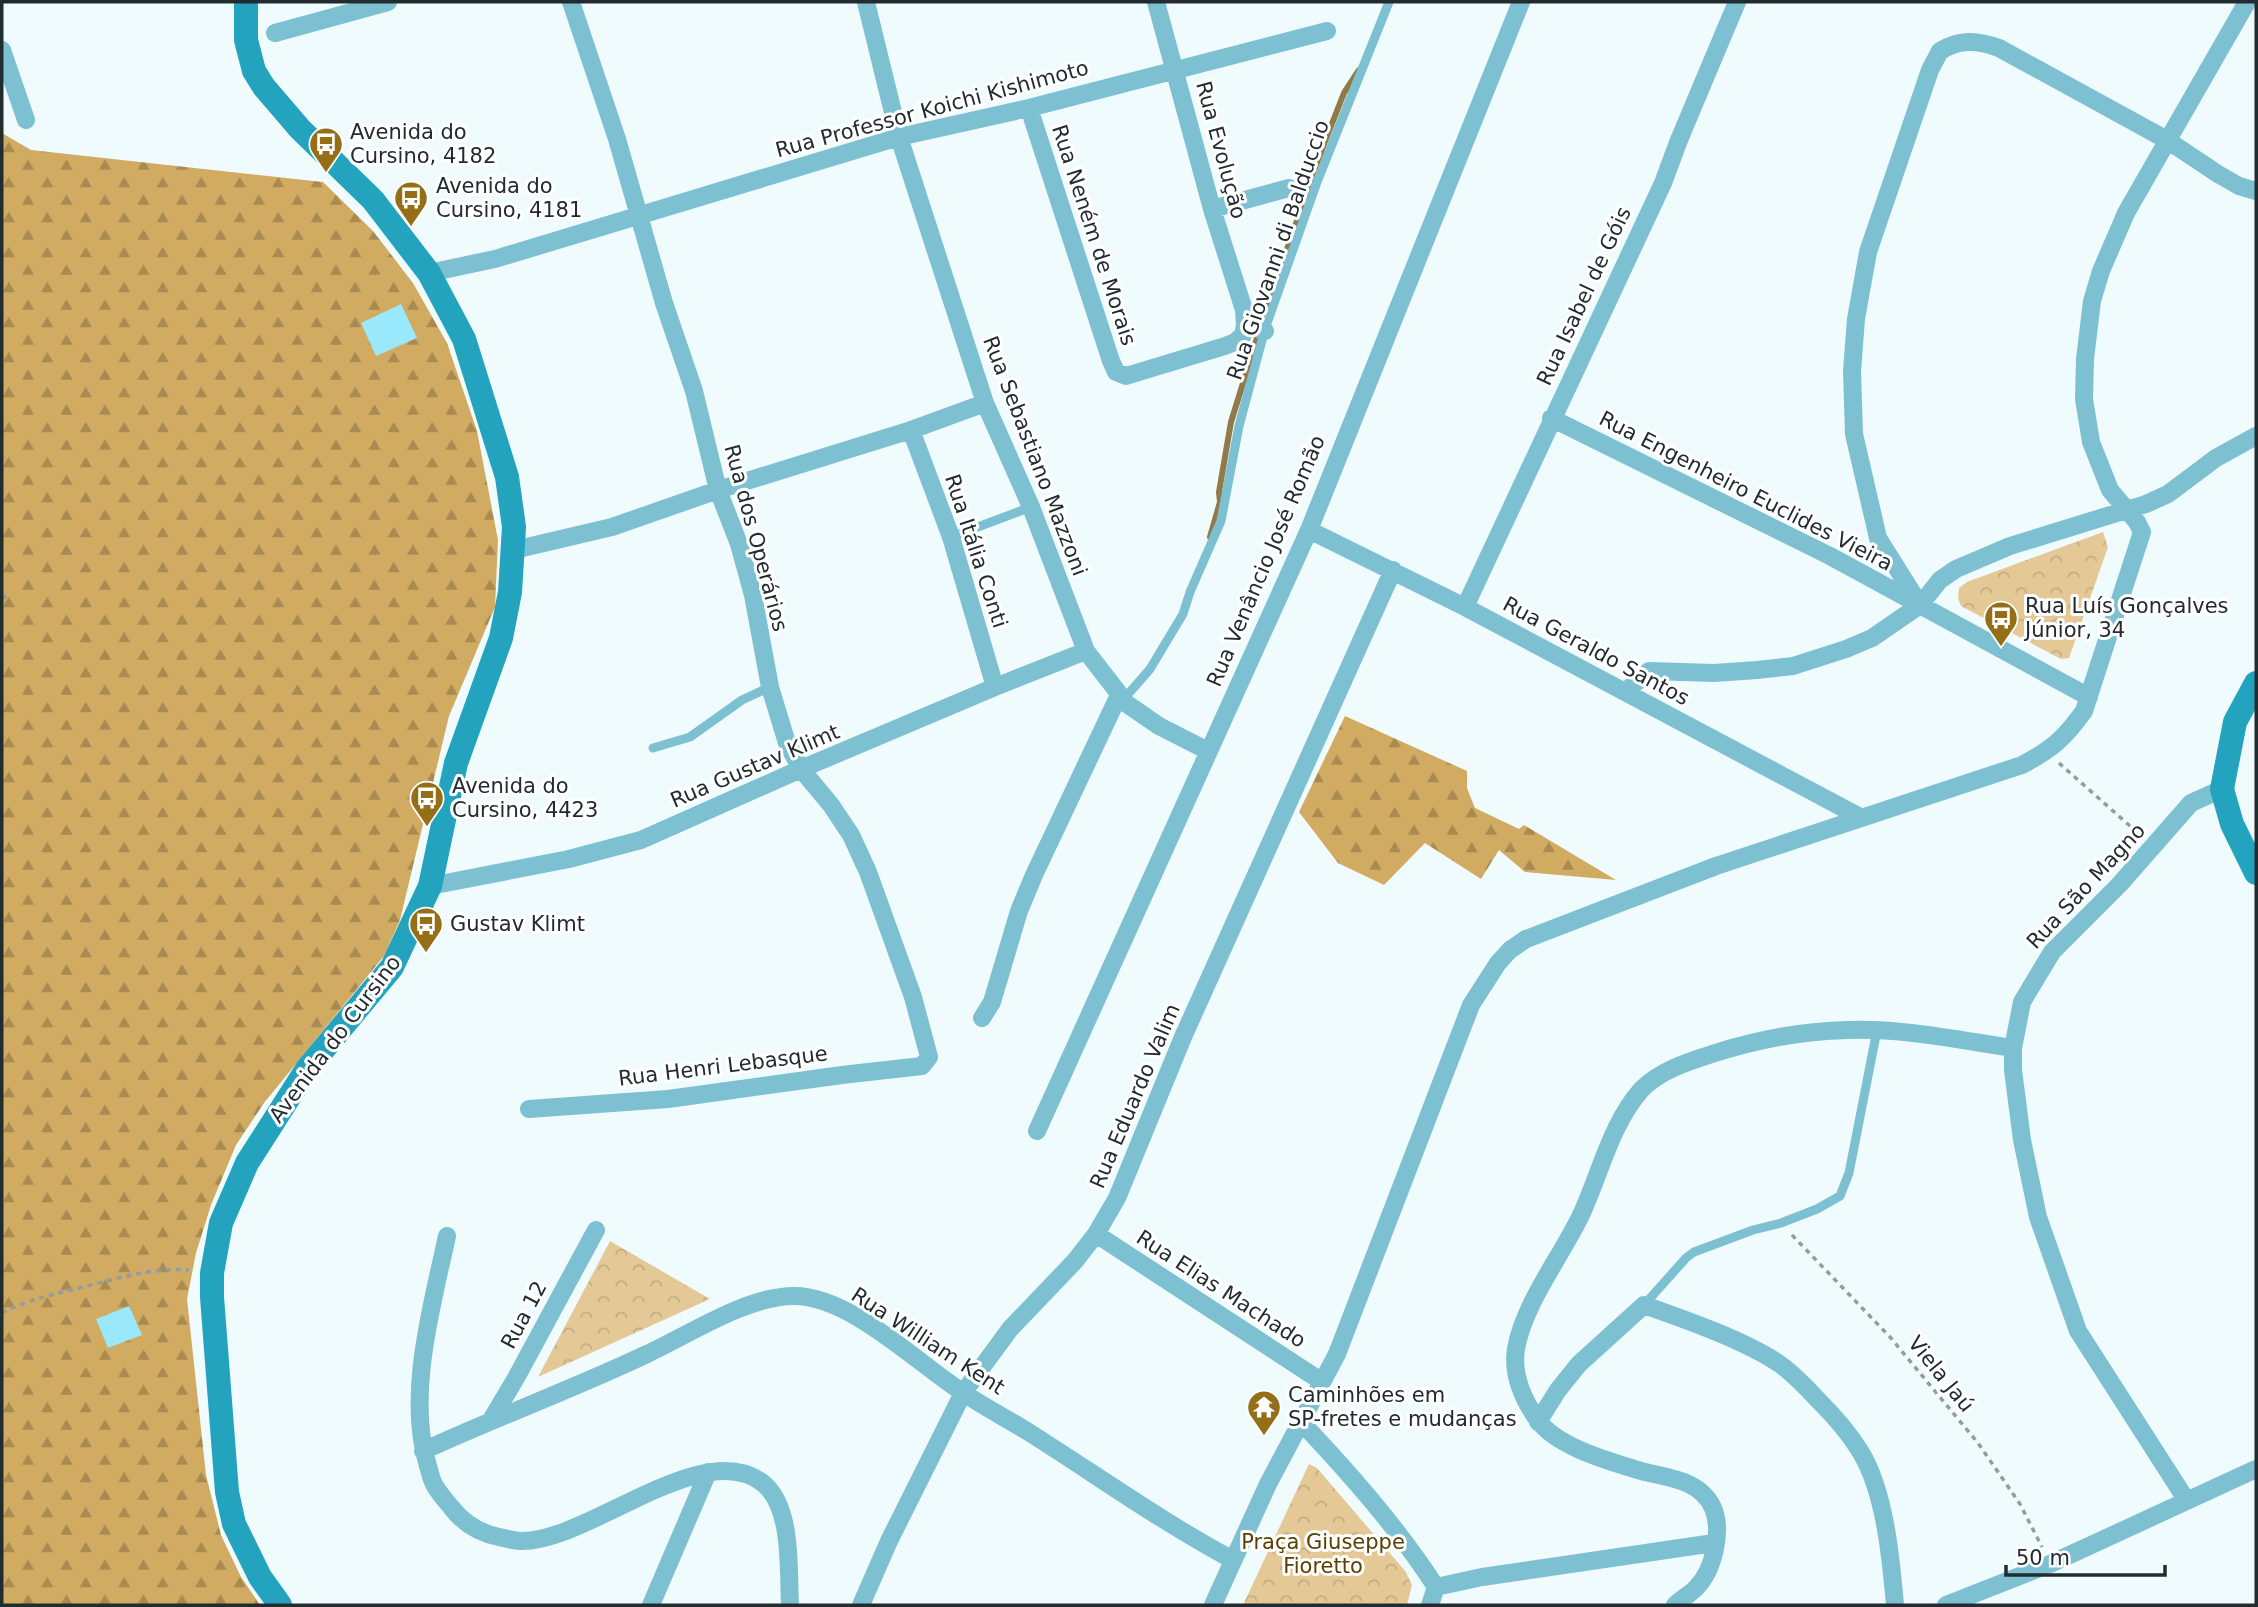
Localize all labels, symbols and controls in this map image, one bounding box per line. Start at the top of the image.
street label: Rua Professor Koichi Kishimoto [773,56,1091,162]
street label: Rua Evolução [1191,79,1251,221]
street label: Rua Giovanni di Balduccio [1222,117,1334,383]
place label: Avenida do Cursino, 4182 [350,120,496,168]
street label: Rua Neném de Morais [1047,122,1141,348]
bus stop icon: Avenida do Cursino, 4182 [307,125,345,174]
place label: Avenida do Cursino, 4181 [436,174,582,222]
bus stop icon: Avenida do Cursino, 4181 [392,179,430,228]
street label: Rua Isabel de Góis [1532,203,1636,389]
street label: Rua Sebastiano Mazzoni [978,333,1092,579]
street label: Rua Engenheiro Euclides Vieira [1595,406,1897,576]
street label: Rua Venâncio José Romão [1202,432,1330,690]
street label: Rua dos Operários [719,442,793,634]
street label: Rua Itália Conti [940,471,1012,631]
street label: Rua Geraldo Santos [1499,592,1693,710]
place label: Rua Luís Gonçalves Júnior, 34 [2023,594,2229,642]
bus stop icon: Rua Luís Gonçalves Júnior, 34 [1982,599,2020,648]
street label: Rua Gustav Klimt [667,720,843,812]
place label: Avenida do Cursino, 4423 [452,774,598,822]
bus stop icon: Avenida do Cursino, 4423 [408,779,446,828]
street label: Rua São Magno [2022,818,2150,954]
bus stop icon: Gustav Klimt [407,905,445,954]
place label: Gustav Klimt [450,912,585,936]
street label: Avenida do Cursino [264,951,406,1127]
street label: Rua Eduardo Valim [1085,1000,1185,1192]
street label: Rua Henri Lebasque [617,1041,829,1091]
street label: Rua Elias Machado [1132,1225,1310,1353]
street label: Rua 12 [496,1277,552,1353]
street label: Rua William Kent [847,1283,1009,1399]
street label: Viela Jaú [1903,1331,1979,1417]
place label: Caminhões em SP-fretes e mudanças [1288,1383,1517,1431]
temple icon: Caminhões em SP-fretes e mudanças [1245,1388,1283,1437]
park label: Praça Giuseppe Fioretto [1241,1530,1405,1578]
scale bar [2006,1534,2165,1578]
text: 50 m [2016,1546,2070,1570]

